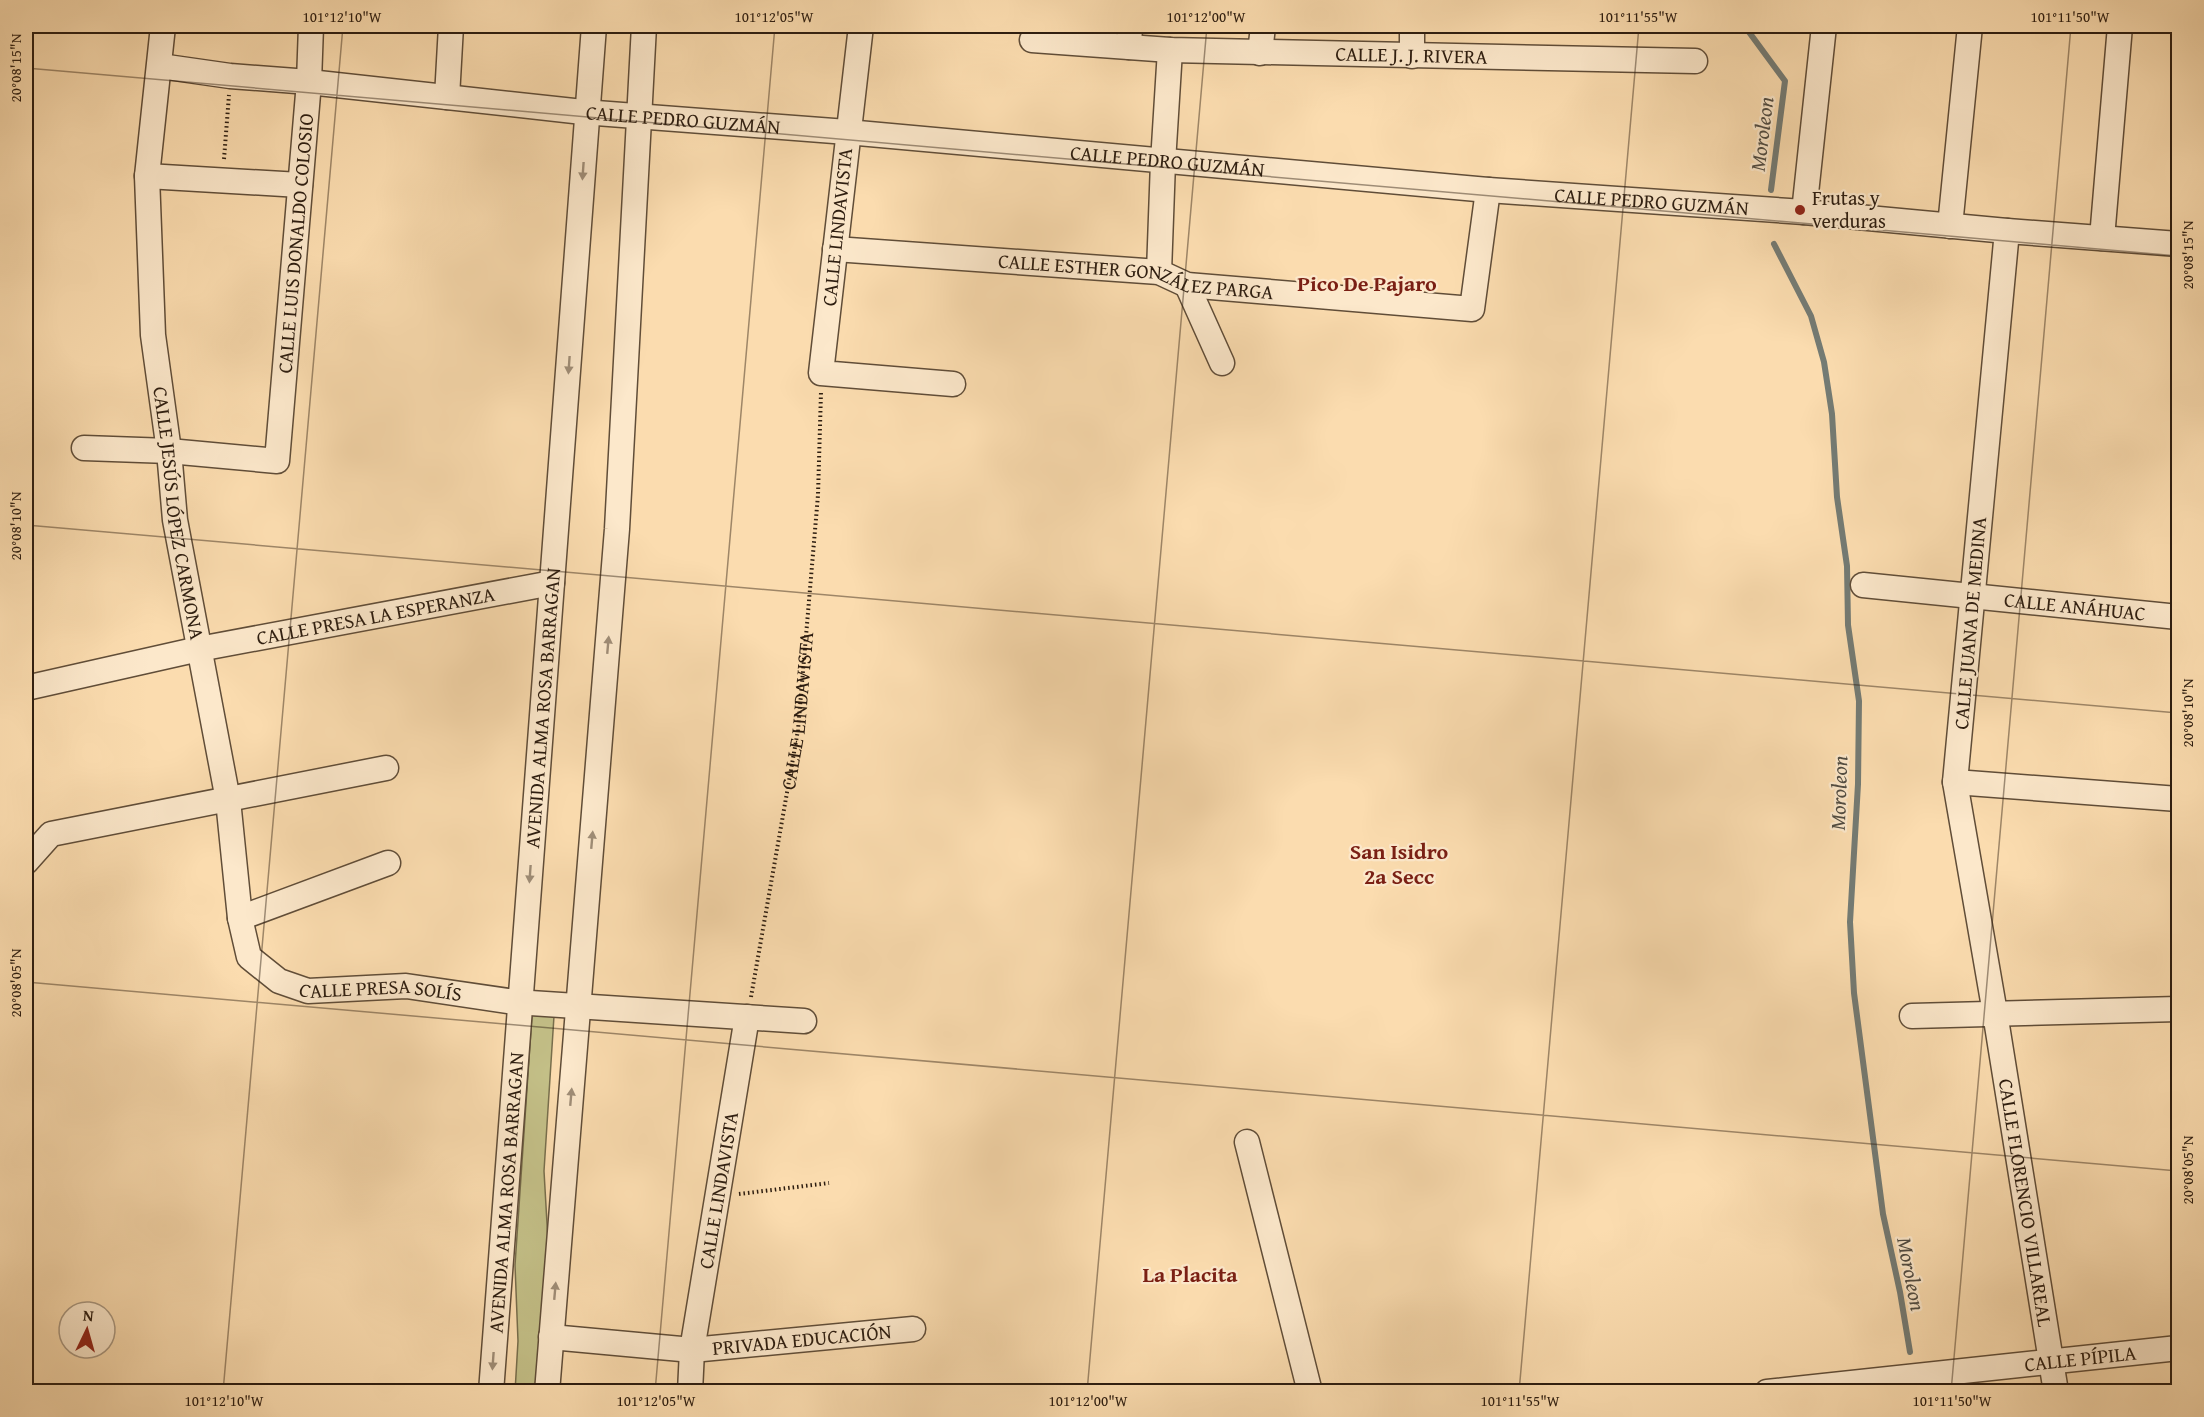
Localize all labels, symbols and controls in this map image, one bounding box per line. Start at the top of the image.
text: 101°12'10"W [302,6,382,27]
text: 101°12'05"W [734,6,814,27]
text: 101°12'00"W [1166,6,1246,27]
text: 101°11'55"W [1598,6,1678,27]
text: 101°11'50"W [2030,6,2110,27]
text: 20°08'15"N [5,33,26,102]
street label: CALLE J. J. RIVERA [1335,38,1488,71]
water label: Moroleon [1742,95,1781,173]
street label: CALLE PEDRO GUZMÁN [585,97,781,141]
street label: CALLE LUIS DONALDO COLOSIO [269,112,320,374]
street label: CALLE PEDRO GUZMÁN [1069,137,1266,184]
street label: CALLE LINDAVISTA [814,146,859,307]
one-way arrow [578,161,588,180]
street label: CALLE PEDRO GUZMÁN [1554,180,1750,222]
place label: Frutas y verduras [1812,183,1886,235]
marker: Frutas y verduras [1793,203,1807,217]
text: 20°08'15"N [2177,220,2198,289]
street label: CALLE ESTHER GONZÁLEZ PARGA [997,246,1275,306]
district label: Pico De Pajaro [1297,267,1437,299]
one-way arrow [564,356,573,375]
street label: CALLE JESÚS LÓPEZ CARMONA [146,385,212,642]
text: 20°08'10"N [5,491,26,560]
street label: CALLE JUANA DE MEDINA [1946,515,1993,730]
street label: AVENIDA ALMA ROSA BARRAGAN [517,567,567,849]
street label: CALLE PRESA LA ESPERANZA [254,579,497,652]
street label: CALLE ANÁHUAC [2003,584,2147,628]
street label: CALLE LINDAVISTA [773,631,820,792]
one-way arrow [603,636,613,655]
text: 20°08'10"N [2177,678,2198,747]
water label: Moroleon [1822,755,1855,831]
one-way arrow [587,830,597,849]
district label: San Isidro 2a Secc [1350,835,1449,892]
one-way arrow [525,864,535,883]
text: 20°08'05"N [5,948,26,1017]
street label: CALLE PRESA SOLÍS [295,971,464,1008]
street label: AVENIDA ALMA ROSA BARRAGAN [481,1051,531,1334]
street label: CALLE FLORENCIO VILLAREAL [1992,1076,2060,1329]
one-way arrow [566,1087,576,1106]
street label: CALLE LINDAVISTA [691,1109,745,1271]
text: 20°08'05"N [2177,1135,2198,1204]
water label: Moroleon [1889,1234,1934,1314]
district label: La Placita [1142,1258,1238,1290]
one-way arrow [550,1282,560,1301]
north arrow [57,1300,117,1360]
text: N [82,1303,95,1328]
street label: PRIVADA EDUCACIÓN [711,1316,893,1362]
street label: CALLE PÍPILA [2023,1338,2137,1378]
one-way arrow [489,1352,498,1371]
text: 101°12'10"W [184,1390,264,1411]
text: 101°12'05"W [616,1390,696,1411]
text: 101°12'00"W [1048,1390,1128,1411]
text: 101°11'55"W [1480,1390,1560,1411]
text: 101°11'50"W [1912,1390,1992,1411]

